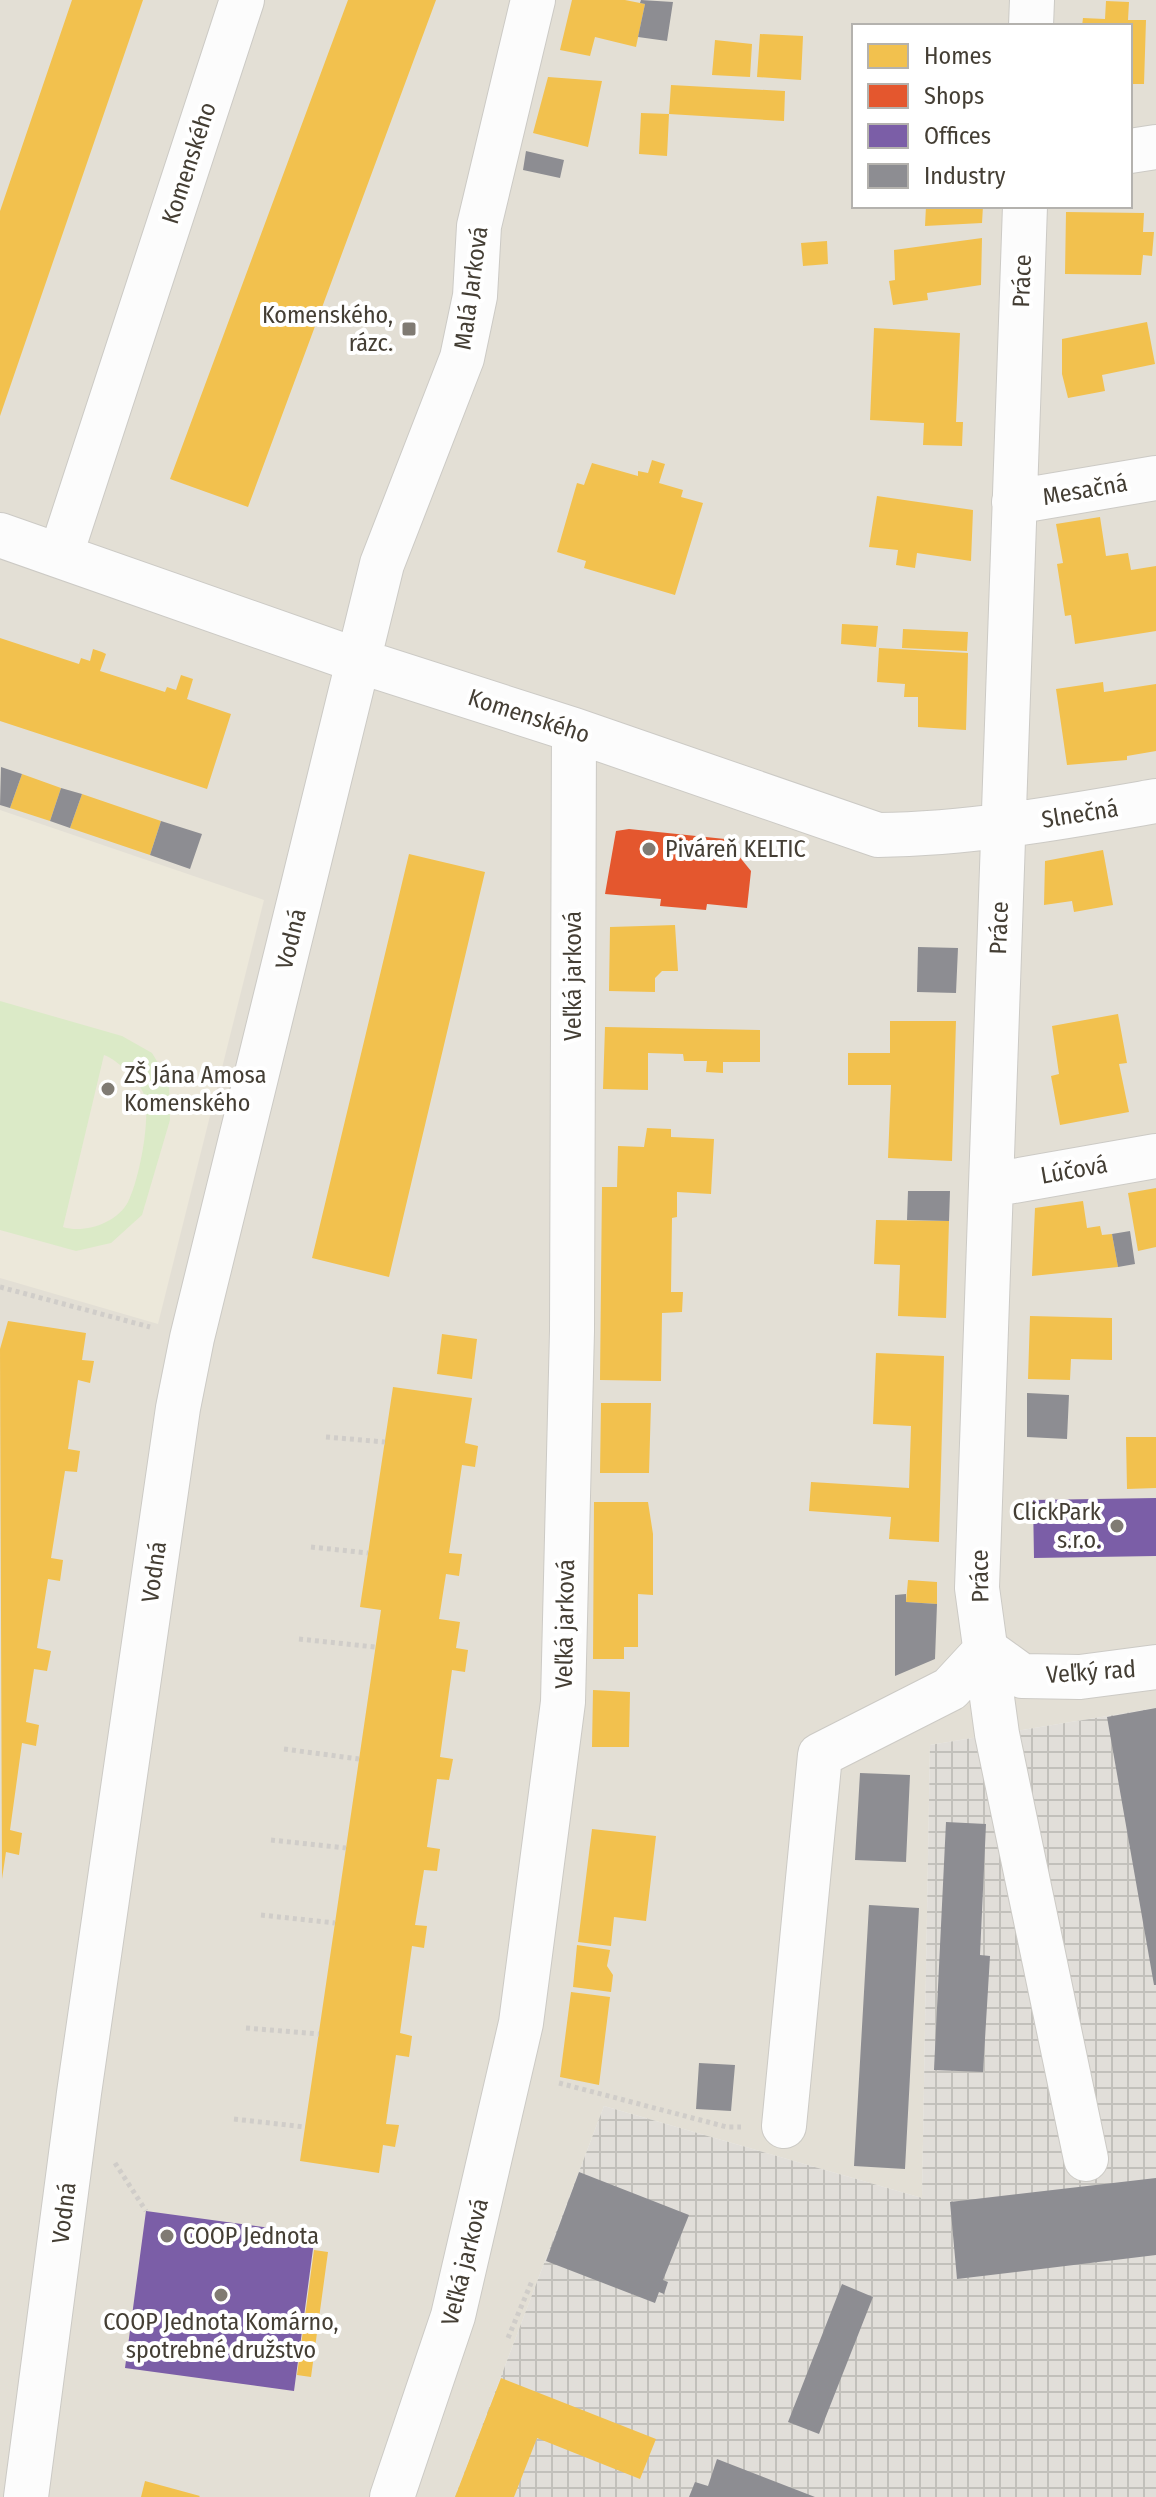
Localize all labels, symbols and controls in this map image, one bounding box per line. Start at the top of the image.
legend [852,24,1132,208]
text: Homes [924,42,992,70]
text: Shops [924,82,984,110]
street label: Komenského [156,99,222,227]
text: Offices [924,122,991,150]
text: Industry [924,162,1006,190]
street label: Malá Jarková [448,224,494,352]
street label: Práce [1007,254,1037,308]
place label: Komenského, rázc. [262,301,393,357]
marker: Komenského, rázc. [400,320,418,338]
street label: Mesačná [1040,469,1130,511]
street label: Komenského [465,683,593,749]
street label: Slnečná [1040,794,1120,834]
place label: Piváreň KELTIC [665,835,806,863]
marker: Piváreň KELTIC [640,840,658,858]
street label: Práce [984,901,1014,955]
street label: Vodná [270,906,312,972]
street label: Veľká jarková [559,911,587,1041]
place label: ZŠ Jána Amosa Komenského [124,1060,266,1117]
marker: ZŠ Jána Amosa Komenského [99,1080,117,1098]
street label: Lúčová [1038,1150,1110,1190]
place label: ClickPark s.r.o. [1013,1498,1102,1554]
marker: ClickPark s.r.o. [1108,1517,1126,1535]
street label: Vodná [136,1540,172,1604]
street label: Práce [966,1549,994,1603]
street label: Veľká jarková [550,1559,580,1689]
street label: Veľký rad [1045,1655,1137,1689]
street label: Vodná [46,2181,82,2245]
street label: Veľká jarková [436,2196,494,2328]
place label: COOP Jednota [183,2222,319,2250]
marker: COOP Jednota [158,2227,176,2245]
marker: COOP Jednota Komárno, spotrebné družstvo [212,2286,230,2304]
place label: COOP Jednota Komárno, spotrebné družstvo [103,2308,339,2364]

